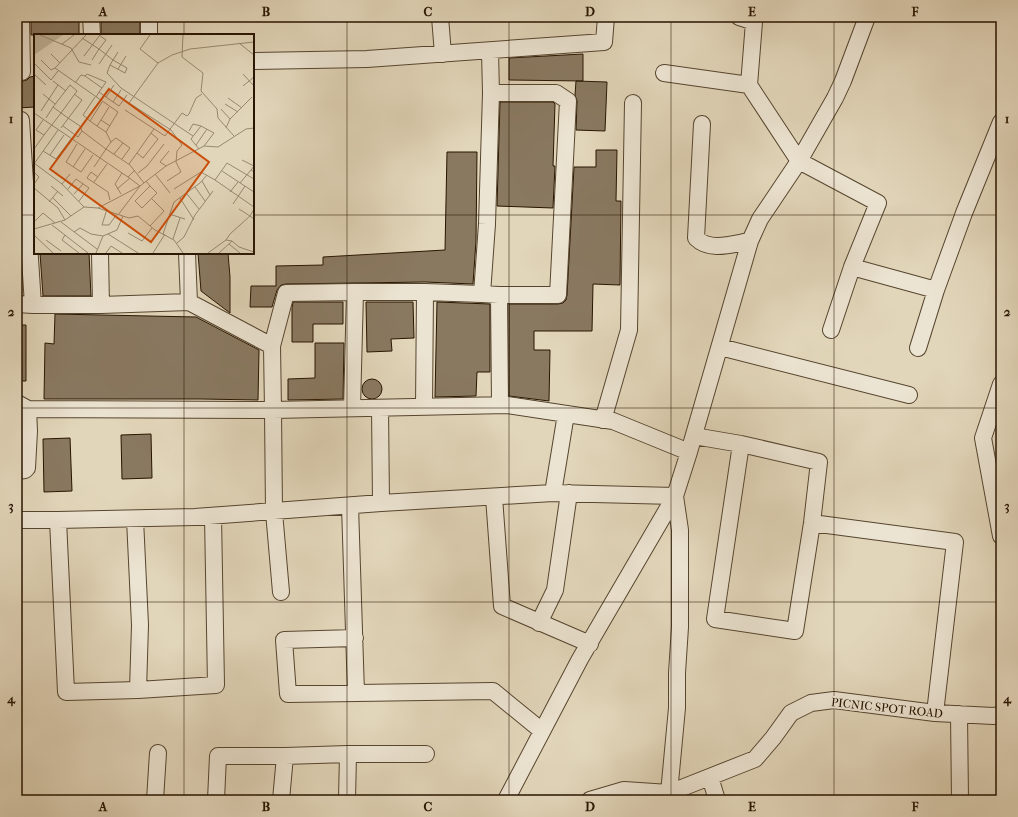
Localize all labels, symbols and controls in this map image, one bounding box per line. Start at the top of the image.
text: A [98,4,108,19]
text: B [262,4,271,19]
text: C [424,4,433,19]
text: D [585,4,595,19]
text: E [748,4,756,19]
text: F [911,4,919,19]
inset map [34,34,254,254]
text: 1 [9,111,14,126]
text: 1 [1005,111,1010,126]
text: 2 [8,304,15,319]
text: 2 [1004,304,1011,319]
text: 3 [8,498,14,514]
text: 3 [1004,498,1010,514]
text: 4 [6,691,16,707]
text: 4 [1002,691,1012,707]
street label: PICNIC SPOT ROAD [830,695,944,721]
text: A [98,799,108,814]
text: B [262,799,271,814]
text: C [424,799,433,814]
text: D [585,799,595,814]
text: E [748,799,756,814]
text: F [911,799,919,814]

